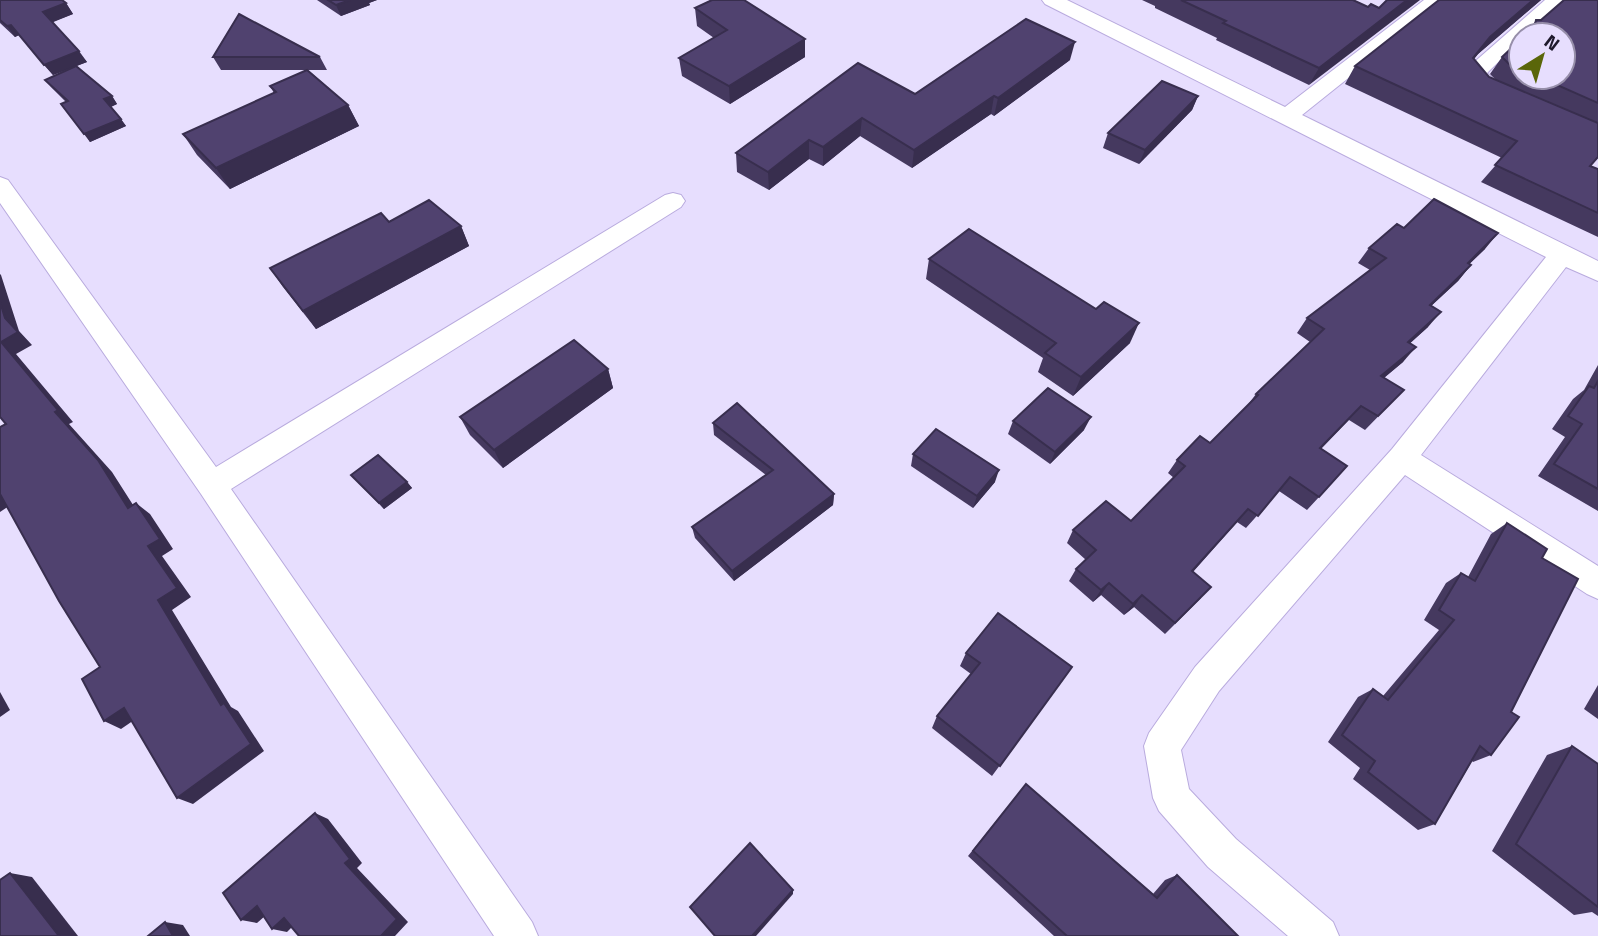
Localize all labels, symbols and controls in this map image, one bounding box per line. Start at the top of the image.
north arrow [1507,21,1577,91]
text: N [1539,26,1567,58]

